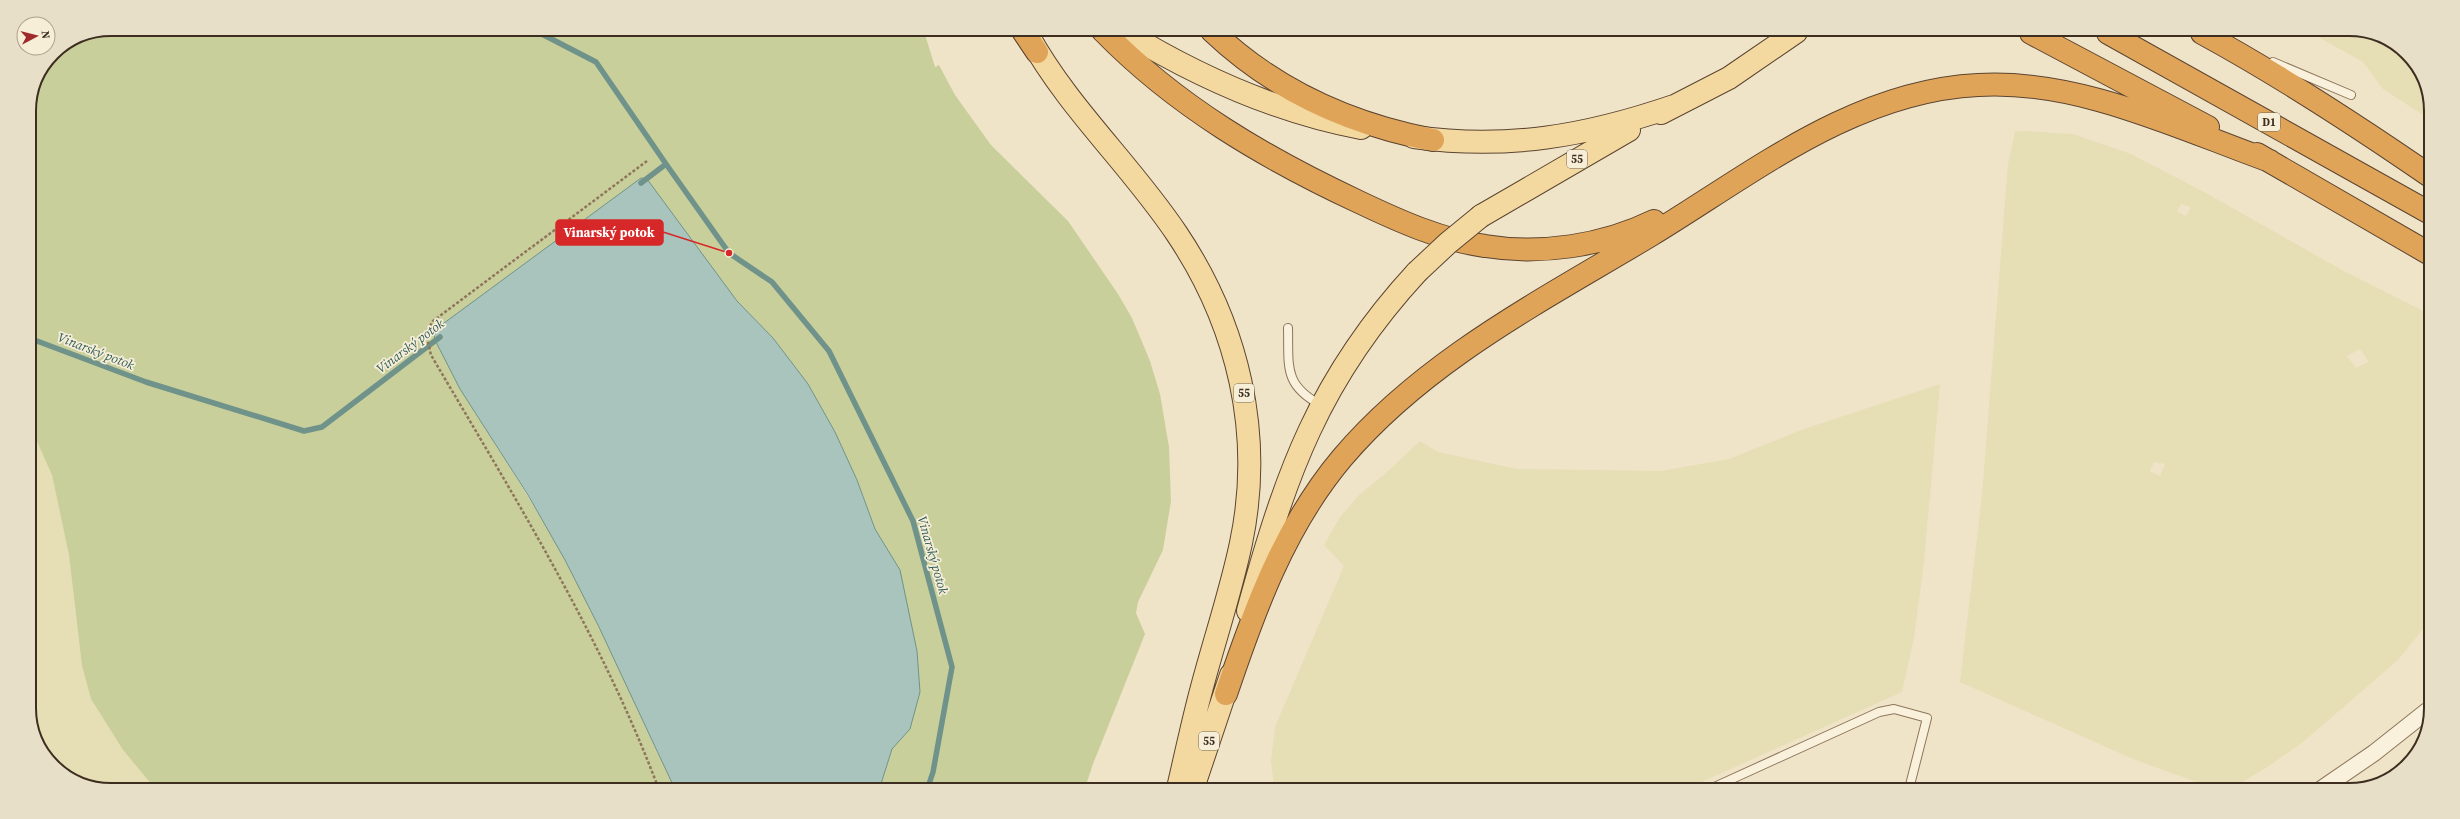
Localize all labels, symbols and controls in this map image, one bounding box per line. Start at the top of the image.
north arrow [16,16,56,56]
text: N [37,30,53,40]
road number: D1 [2258,113,2280,131]
road number: 55 [1567,150,1587,168]
callout: Vinarský potok [556,220,663,245]
text: Vinarský potok [563,224,655,241]
water label: Vinarský potok [373,314,448,377]
water label: Vinarský potok [55,329,137,374]
road number: 55 [1234,384,1254,402]
water label: Vinarský potok [914,514,952,597]
road number: 55 [1199,732,1219,750]

